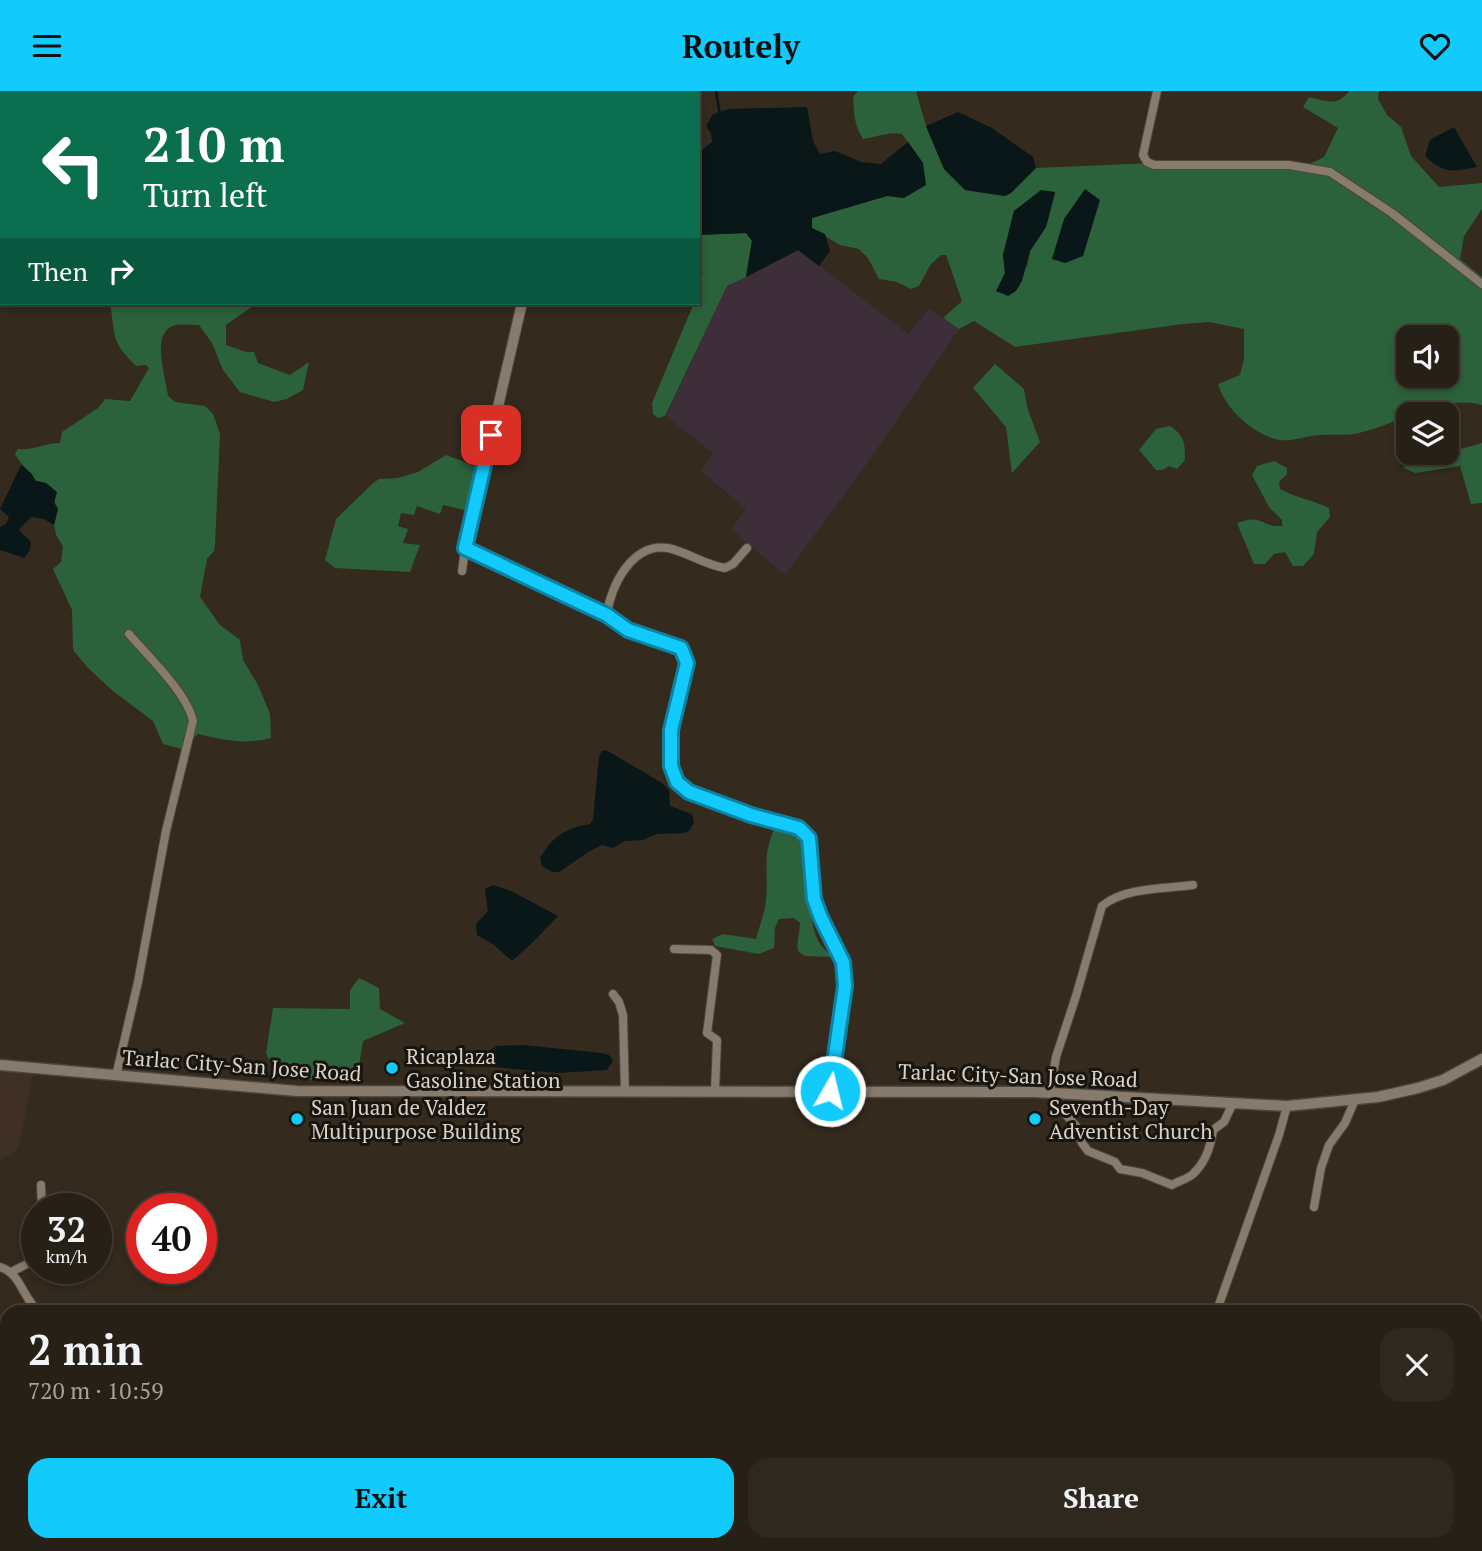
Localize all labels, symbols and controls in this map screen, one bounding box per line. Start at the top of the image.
text: Routely [682,25,800,67]
icon: menu [28,27,66,65]
icon: heart [1416,27,1454,65]
text: 210 m [143,111,285,176]
icon: left [28,119,119,210]
text: Turn left [143,174,267,216]
icon: right [102,252,140,290]
text: Then [28,254,88,288]
map controls [1396,325,1459,465]
button: sound [1396,325,1459,388]
button: layers [1396,402,1459,465]
pin [461,405,521,465]
icon: arrive [472,416,510,454]
place label: Ricaplaza Gasoline Station [406,1042,561,1094]
street label: Tarlac City-San Jose Road [122,1043,363,1087]
position arrow [793,1054,867,1128]
street label: Tarlac City-San Jose Road [898,1057,1138,1093]
marker: Ricaplaza Gasoline Station [384,1060,400,1076]
place label: San Juan de Valdez Multipurpose Building [311,1093,522,1145]
place label: Seventh-Day Adventist Church [1049,1093,1212,1145]
marker: San Juan de Valdez Multipurpose Building [289,1111,305,1127]
marker: Seventh-Day Adventist Church [1027,1111,1043,1127]
speed limit sign: 40 [126,1193,217,1284]
text: 32 [47,1206,86,1252]
text: km/h [46,1244,87,1268]
text: 2 min [28,1321,143,1377]
button: close [1380,1328,1454,1402]
text: 720 m · 10:59 [28,1375,163,1406]
button: Exit [28,1458,734,1538]
button: Share [748,1458,1454,1538]

